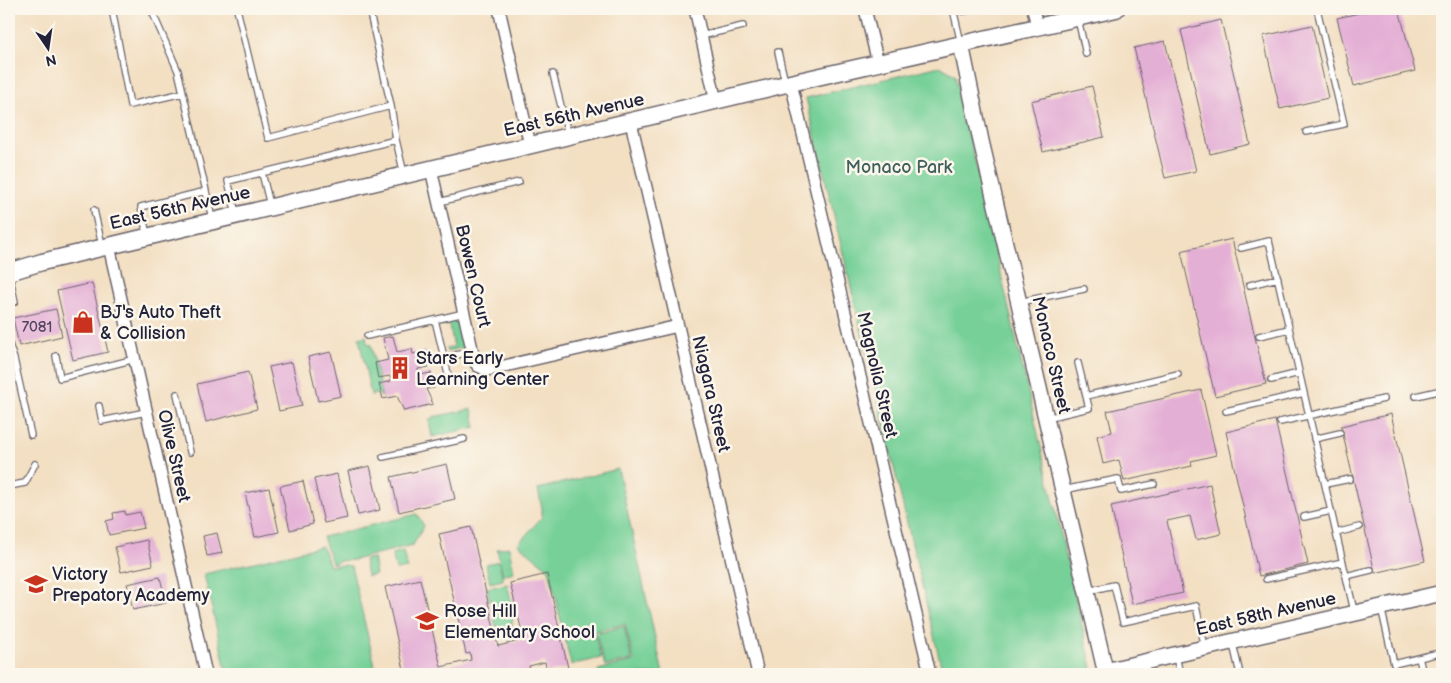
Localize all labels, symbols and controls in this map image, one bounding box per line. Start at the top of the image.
north arrow [22,22,72,72]
text: N [44,51,58,70]
street label: East 56th Avenue [502,89,647,141]
park label: Monaco Park [846,157,953,178]
street label: East 56th Avenue [108,182,253,234]
street label: Bowen Court [451,222,495,330]
street label: Monaco Street [1027,294,1075,416]
place label: BJ's Auto Theft & Collision [100,302,222,344]
shop icon: BJ's Auto Theft & Collision [70,309,96,335]
street label: Magnolia Street [852,310,902,441]
house number: 7081 [22,318,52,337]
street label: Niagara Street [687,334,735,455]
place label: Stars Early Learning Center [416,348,549,390]
building icon: Stars Early Learning Center [387,355,413,381]
street label: Olive Street [153,408,195,505]
place label: Victory Prepatory Academy [52,564,210,606]
school or university icon: Victory Prepatory Academy [23,571,49,597]
street label: East 58th Avenue [1194,588,1338,640]
place label: Rose Hill Elementary School [444,601,595,643]
school or university icon: Rose Hill Elementary School [414,608,440,634]

